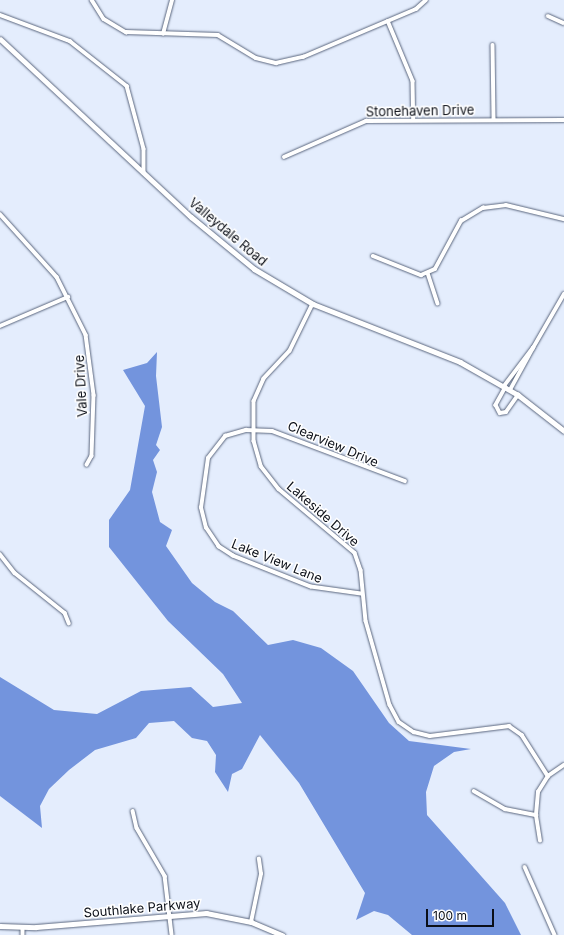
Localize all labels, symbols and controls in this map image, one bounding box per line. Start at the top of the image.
street label: Stonehaven Drive [366,102,474,120]
street label: Valleydale Road [186,195,270,269]
street label: Vale Drive [72,355,90,417]
street label: Clearview Drive [285,418,381,470]
street label: Lakeside Drive [284,478,362,550]
street label: Lake View Lane [229,536,325,586]
street label: Southlake Parkway [83,895,201,921]
scale bar [428,901,496,927]
text: 100 m [433,908,467,923]

